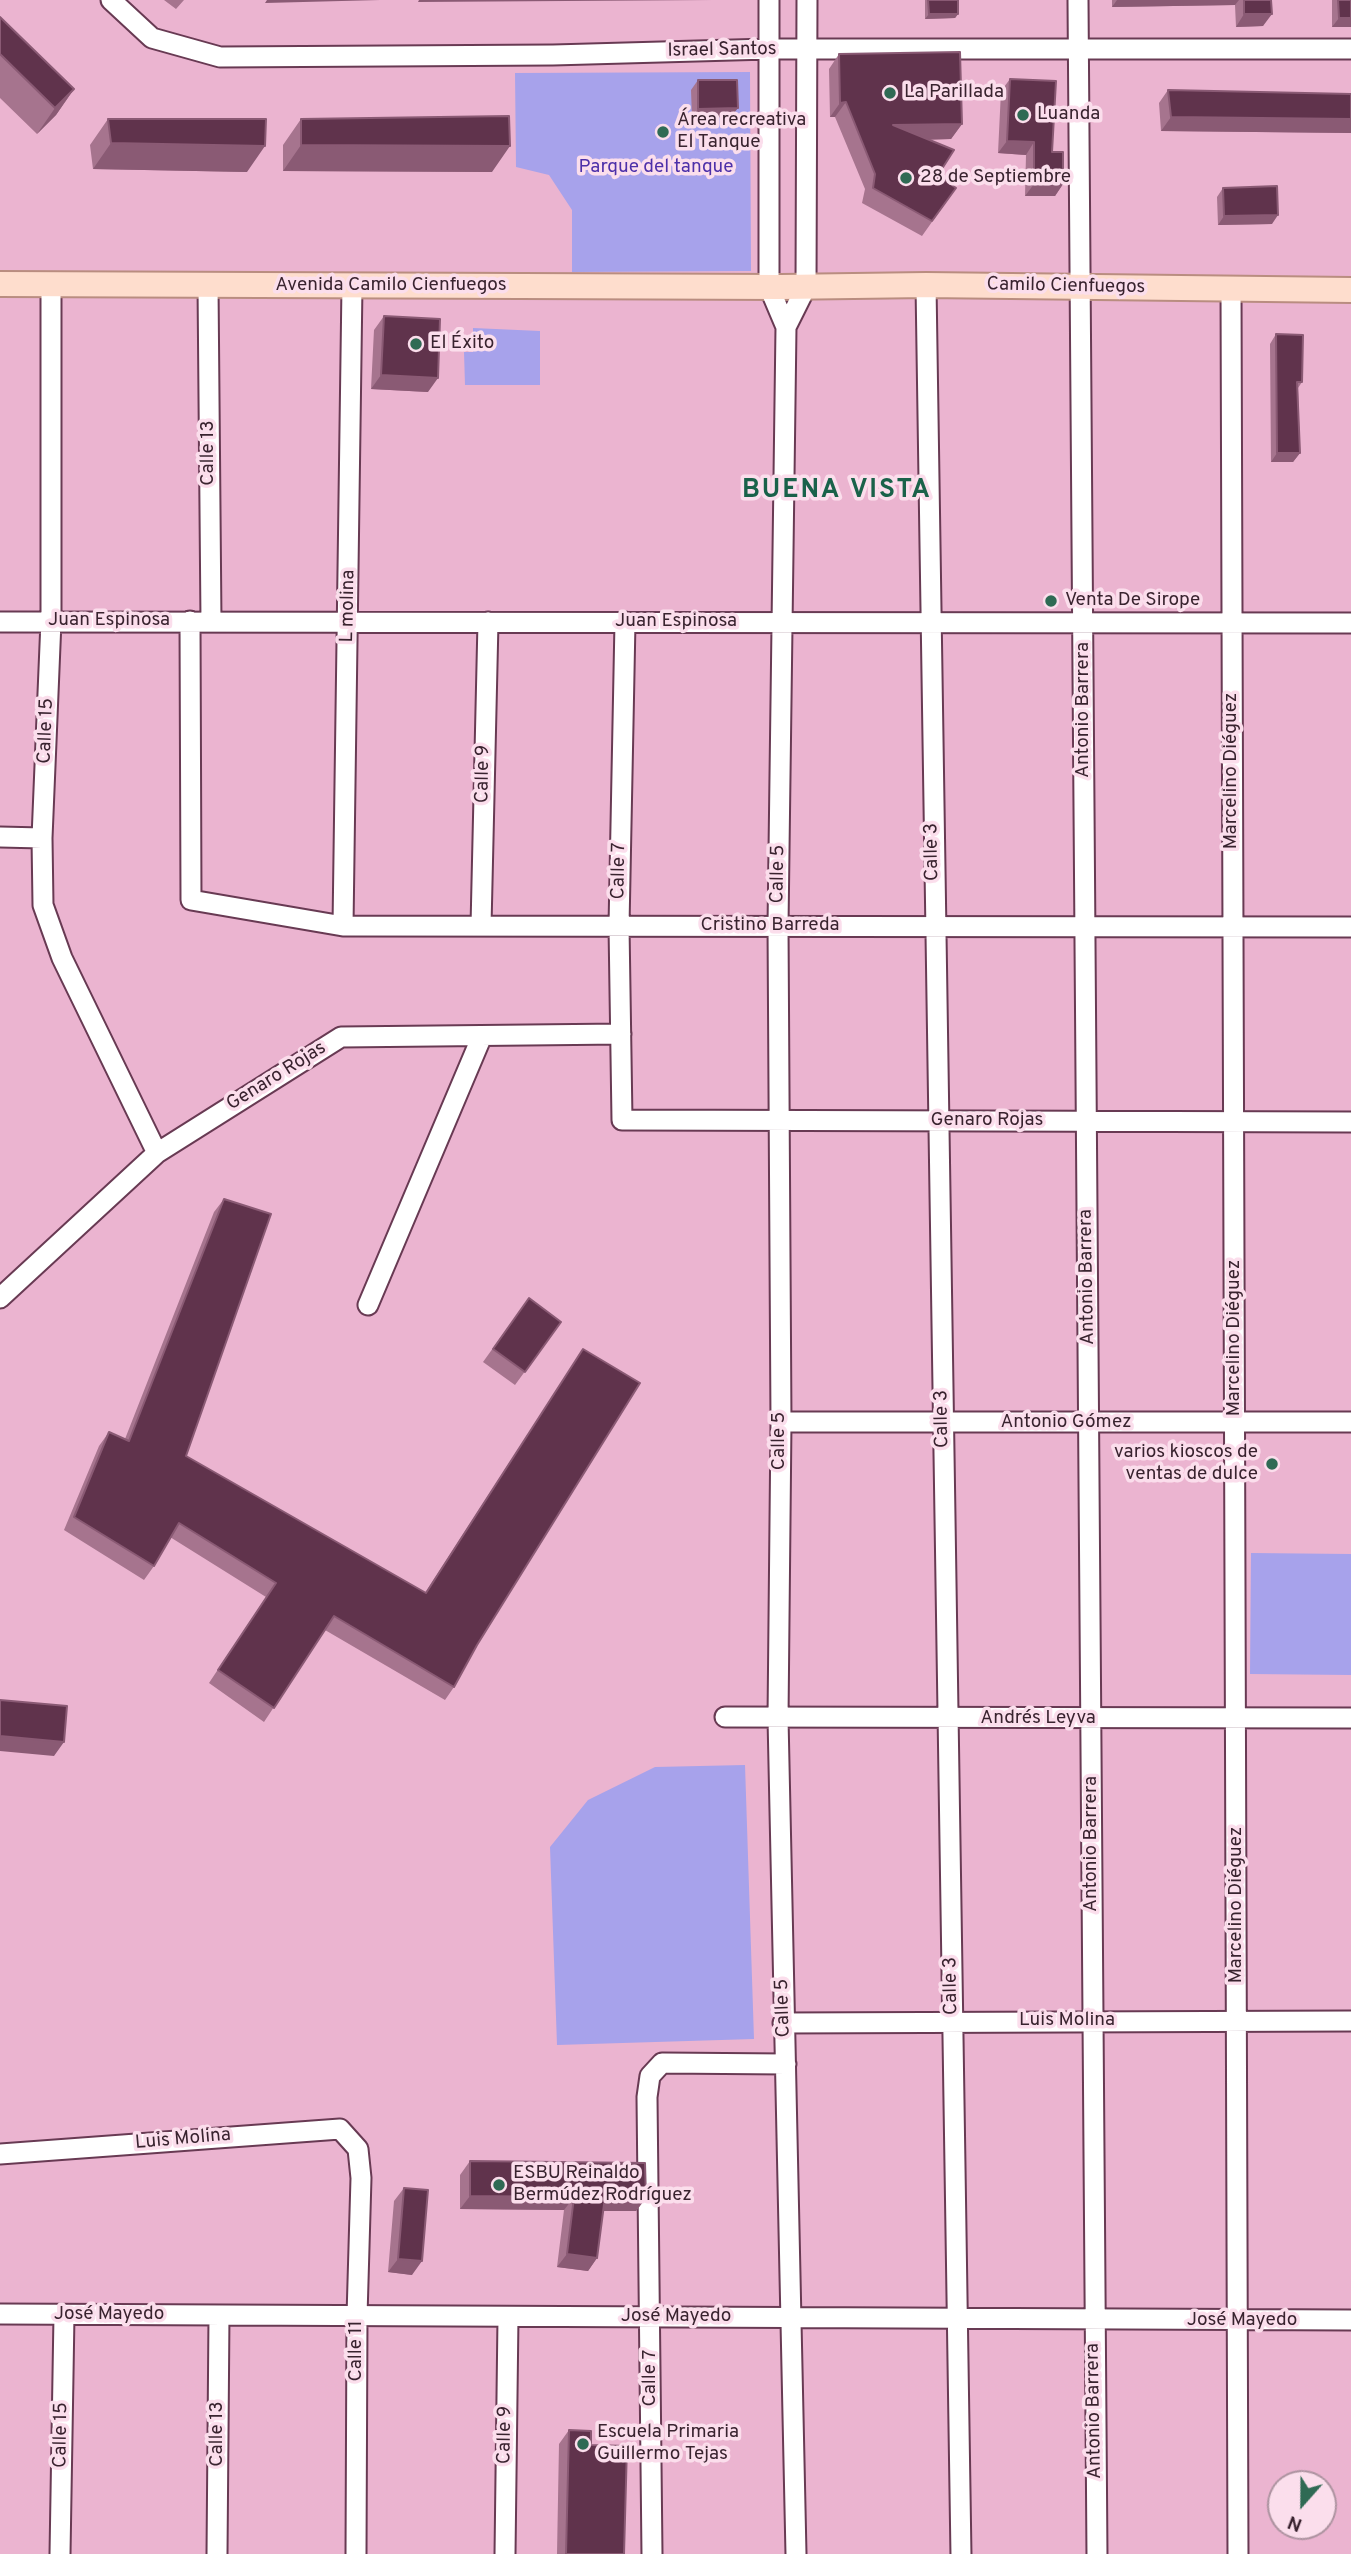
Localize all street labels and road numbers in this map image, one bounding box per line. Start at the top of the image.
street label: Israel Santos [667,39,777,63]
street label: Camilo Cienfuegos [986,274,1146,300]
street label: Avenida Camilo Cienfuegos [275,275,507,297]
street label: Calle 13 [198,420,220,486]
street label: L molina [337,569,361,643]
street label: Juan Espinosa [48,610,170,632]
street label: Juan Espinosa [615,611,737,633]
street label: Antonio Barrera [1073,642,1095,778]
street label: Marcelino Diéguez [1221,693,1243,849]
street label: Calle 15 [34,698,60,764]
street label: Calle 9 [472,745,496,803]
street label: Calle 3 [921,823,945,881]
street label: Calle 7 [608,842,632,900]
street label: Calle 5 [767,844,791,904]
street label: Cristino Barreda [700,915,840,937]
street label: Genaro Rojas [223,1037,331,1117]
street label: Genaro Rojas [931,1110,1043,1132]
street label: Antonio Barrera [1075,1209,1101,1345]
street label: Marcelino Diéguez [1224,1260,1246,1416]
street label: Calle 3 [931,1390,955,1448]
street label: Calle 5 [769,1412,791,1470]
street label: Antonio Gómez [1000,1412,1132,1434]
street label: Andrés Leyva [980,1708,1096,1730]
street label: Antonio Barrera [1081,1776,1103,1912]
street label: Marcelino Diéguez [1226,1827,1248,1983]
street label: Calle 3 [940,1957,964,2015]
street label: Calle 5 [772,1978,796,2038]
street label: Luis Molina [1019,2010,1115,2032]
street label: Luis Molina [134,2124,232,2156]
street label: José Mayedo [54,2304,164,2326]
street label: José Mayedo [621,2306,731,2328]
street label: José Mayedo [1187,2310,1297,2332]
street label: Calle 11 [346,2320,368,2382]
street label: Antonio Barrera [1082,2343,1108,2479]
street label: Calle 7 [640,2350,662,2406]
street label: Calle 13 [207,2401,229,2467]
street label: Calle 15 [50,2402,74,2468]
street label: Calle 9 [494,2406,518,2464]

